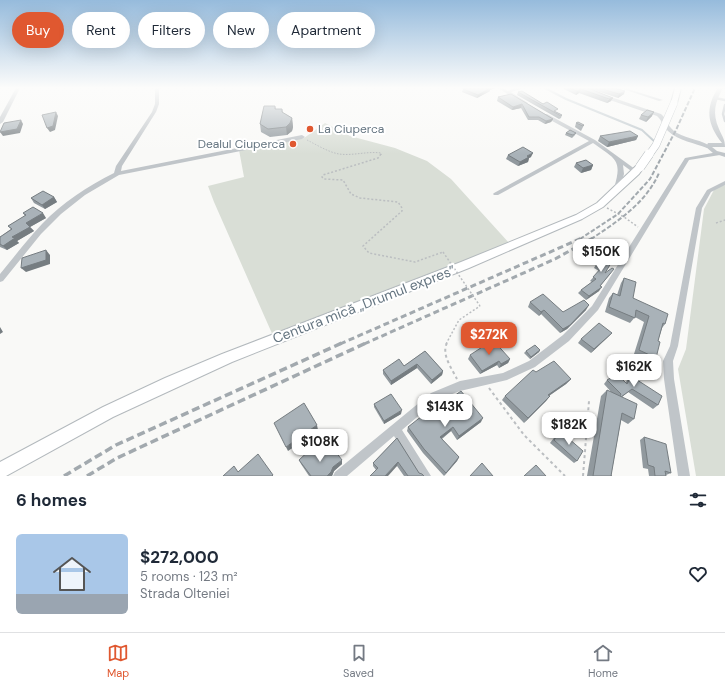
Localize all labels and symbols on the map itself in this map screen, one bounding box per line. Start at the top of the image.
place label: La Ciuperca [318,121,384,137]
marker: La Ciuperca [305,124,315,134]
place label: Dealul Ciuperca [198,136,285,152]
marker: Dealul Ciuperca [288,139,298,149]
pin: $150K [573,239,629,273]
street label: Centura mică „Drumul expres” [270,261,458,347]
pin: $272K [461,322,517,356]
pin: $162K [606,354,662,388]
pin: $143K [417,394,473,428]
pin: $182K [541,412,597,446]
pin: $108K [292,429,348,463]

